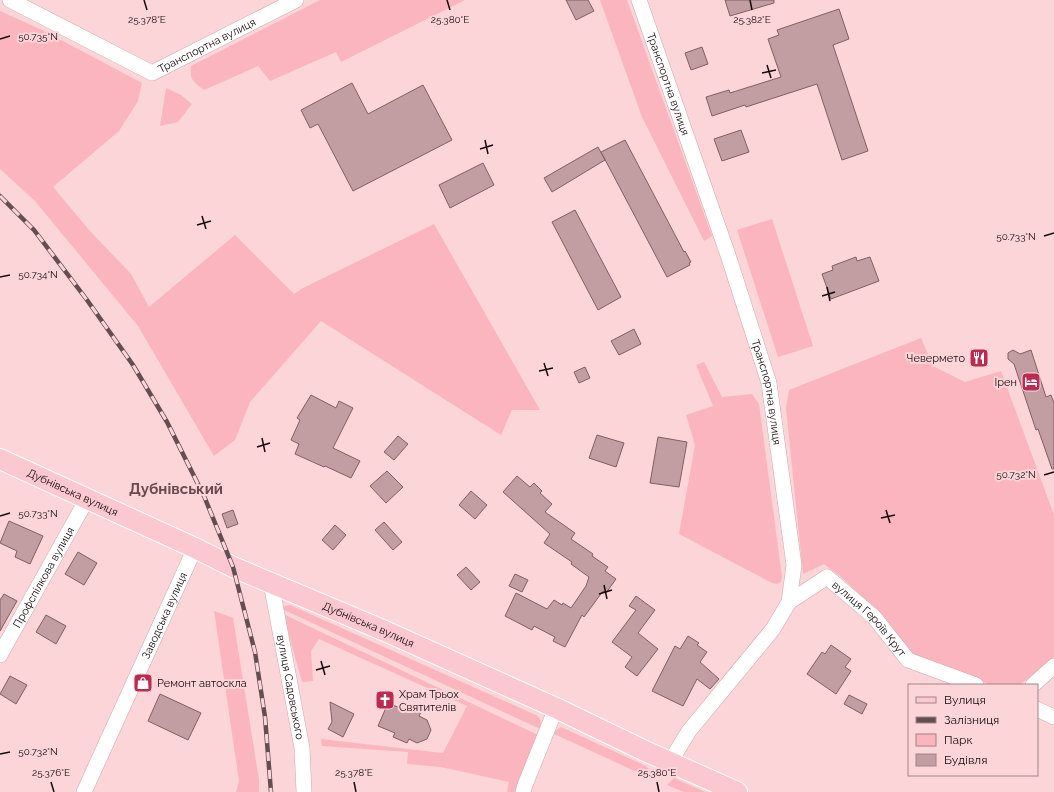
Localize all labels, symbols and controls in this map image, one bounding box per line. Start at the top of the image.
text: 25.378°E [128,14,166,25]
text: 25.380°E [431,14,469,25]
text: 25.382°E [733,14,771,25]
street label: Транспортна вулиця [156,16,258,76]
text: 50.735°N [18,31,58,42]
street label: Транспортна вулиця [644,31,692,137]
text: 50.733°N [996,231,1036,242]
text: 50.734°N [18,269,58,280]
street label: Транспортна вулиця [748,338,783,446]
restaurant icon: Чевермето [968,347,990,369]
place label: Чевермето [906,352,965,365]
hotel icon: Ірен [1020,371,1042,393]
place label: Ірен [995,376,1017,389]
street label: Дубнівська вулиця [25,466,120,519]
text: 50.732°N [996,469,1036,480]
district label: Дубнівський [129,480,223,498]
text: 50.733°N [18,508,58,519]
street label: Профспілкова вулиця [11,525,77,630]
street label: Заводська вулиця [140,570,190,661]
street label: вулиця Героїв Крут [829,578,909,660]
street label: Дубнівська вулиця [321,599,416,650]
street label: вулиця Садовського [274,634,306,741]
shop icon: Ремонт автоскла [132,672,154,694]
place label: Ремонт автоскла [157,677,247,690]
legend [908,684,1038,776]
place label: Храм Трьох Святителів [399,688,459,714]
church icon: Храм Трьох Святителів [374,689,396,711]
text: Вулиця [944,693,986,707]
text: Залізниця [944,713,999,727]
text: Парк [944,733,973,747]
text: 50.732°N [18,746,58,757]
text: Будівля [944,753,987,767]
text: 25.376°E [32,767,70,778]
text: 25.378°E [335,767,373,778]
text: 25.380°E [638,767,676,778]

